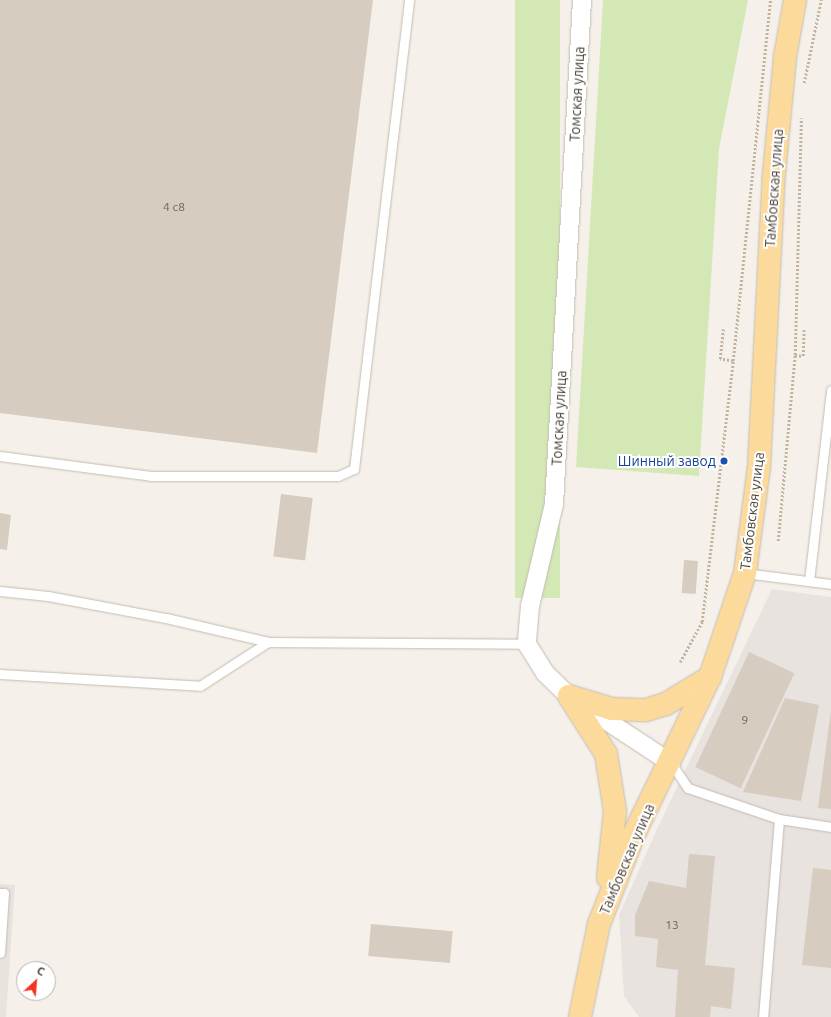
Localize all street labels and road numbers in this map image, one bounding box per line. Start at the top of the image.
street label: Томская улица [566,46,588,142]
street label: Тамбовская улица [761,128,787,248]
street label: Томская улица [548,370,570,466]
street label: Тамбовская улица [736,451,768,571]
street label: Тамбовская улица [596,801,658,917]

